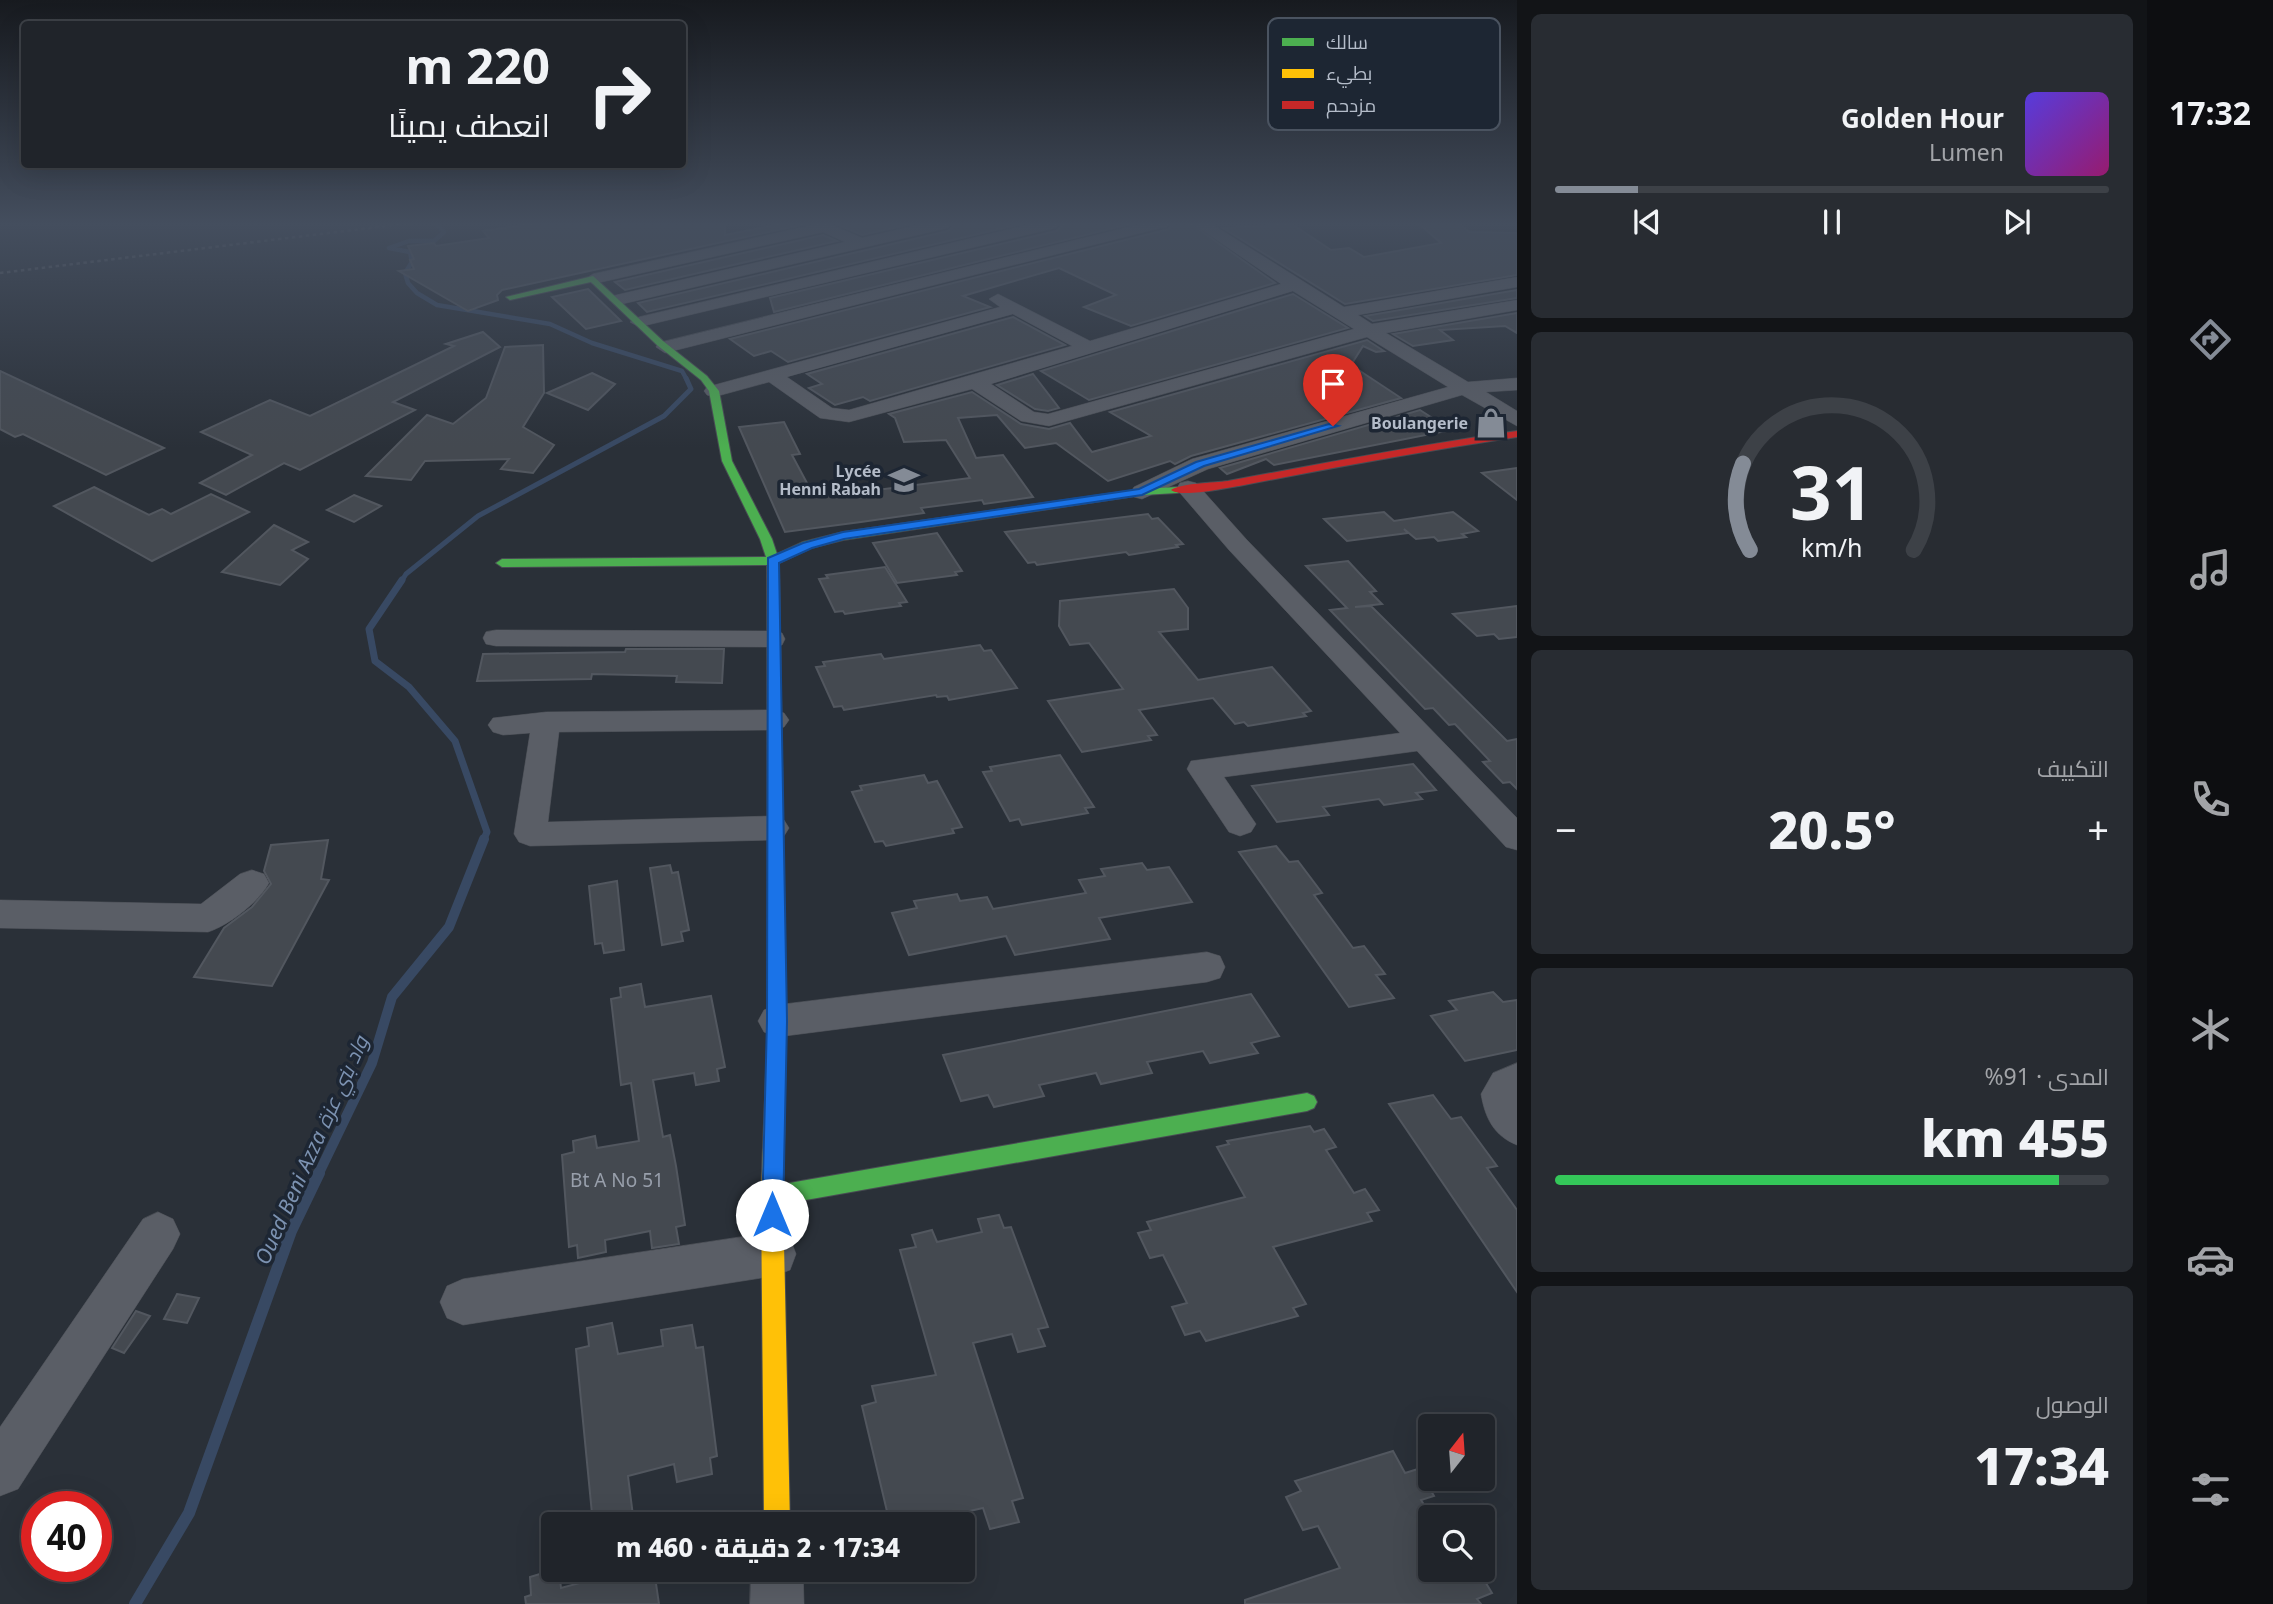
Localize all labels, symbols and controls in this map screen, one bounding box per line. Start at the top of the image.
legend [1268,18,1500,130]
text: سالك [1326,29,1368,55]
text: 220 m [405,32,550,98]
icon: right [574,49,665,140]
text: بطيء [1326,60,1372,88]
text: 17:32 [2169,91,2251,134]
text: مزدحم [1326,92,1376,119]
text: Golden Hour [1841,100,2004,136]
text: انعطف يمينًا [388,103,550,146]
text: Lumen [1929,136,2004,168]
icon: previous [1628,203,1666,241]
icon: pause [1813,203,1851,241]
icon: next [1998,203,2036,241]
icon: directions [2186,315,2235,364]
pin [1303,354,1363,426]
icon: arrive [1314,365,1352,403]
shop icon: Boulangerie [1474,406,1508,440]
place label: Boulangerie [1371,412,1468,434]
text: 31 [1790,442,1874,541]
place label: Lycée Henni Rabah [779,460,881,500]
school or university icon: Lycée Henni Rabah [887,463,921,497]
text: km/h [1801,530,1863,564]
icon: music [2186,545,2235,594]
text: التكييف [2037,752,2109,784]
icon: phone [2186,775,2235,824]
text: 20.5° [1769,793,1895,864]
text: − [1555,803,1577,855]
text: + [2087,803,2109,855]
icon: climate [2186,1005,2235,1054]
water label: Oued Beni Azza واد بني عزة [248,1030,378,1270]
text: المدى · 91% [1984,1060,2109,1092]
text: 455 km [1921,1101,2109,1172]
house number: Bt A No 51 [570,1167,664,1193]
position arrow [735,1178,809,1252]
icon: car [2186,1235,2235,1284]
text: الوصول [2036,1388,2109,1420]
north arrow [1418,1414,1494,1491]
map controls [1418,1414,1495,1582]
text: 17:34 [1974,1429,2109,1500]
icon: filters [2186,1465,2235,1514]
speed limit sign: 40 [21,1491,112,1582]
button: search [1418,1505,1495,1582]
text: 17:34 · 2 دقيقة · 460 m [616,1529,900,1565]

